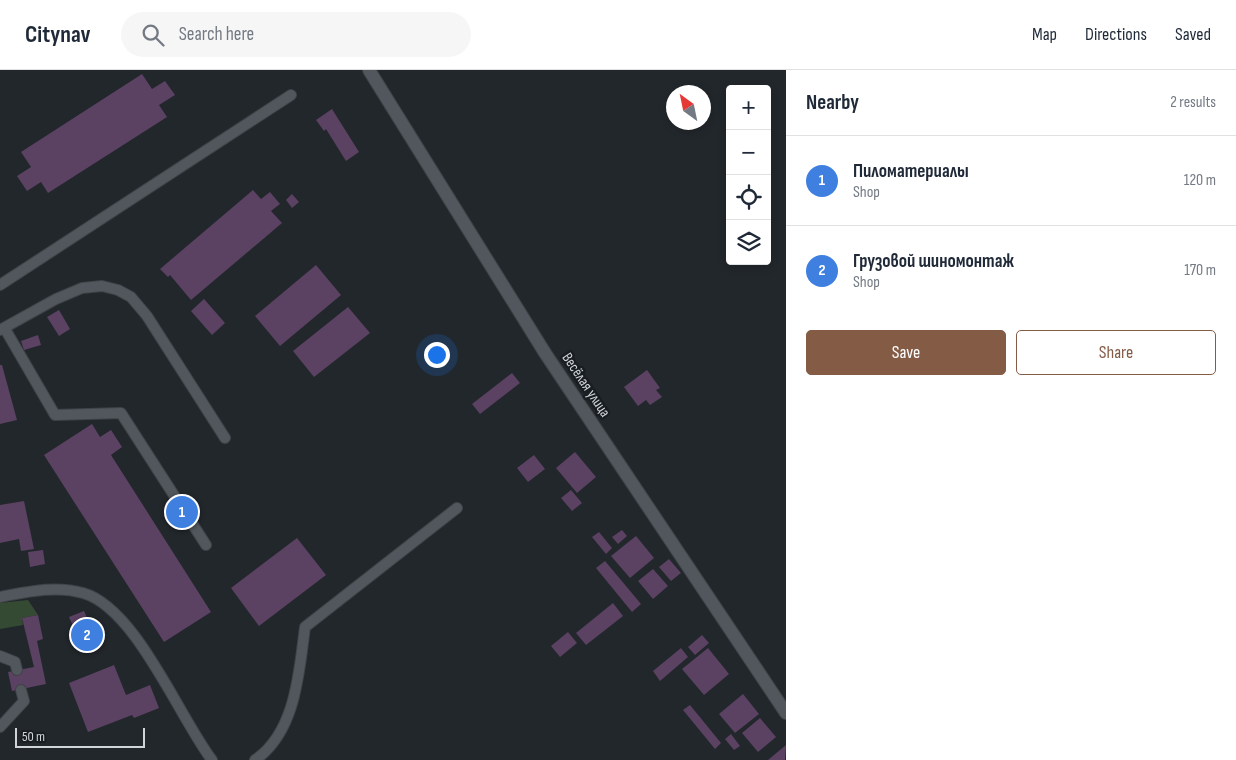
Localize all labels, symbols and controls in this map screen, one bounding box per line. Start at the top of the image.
search box [121,12,471,57]
text: Citynav [25,20,91,49]
icon: search [139,21,167,49]
text: Search here [179,23,254,46]
text: Map [1032,24,1057,45]
text: Directions [1085,24,1147,45]
text: Saved [1175,24,1211,45]
north arrow [666,85,711,130]
map controls [726,85,771,265]
button: + [726,85,771,130]
text: Nearby [806,90,859,115]
text: 2 results [1170,93,1216,112]
button: − [726,130,771,175]
text: Пиломатериалы [853,160,969,183]
text: 1 [819,171,825,190]
text: 120 m [1184,171,1216,190]
button: locate [726,175,771,220]
text: Shop [853,183,880,202]
button: layers [726,220,771,265]
text: Грузовой шиномонтаж [853,250,1014,273]
text: 2 [818,261,826,280]
text: 170 m [1184,261,1216,280]
text: Shop [853,273,880,292]
button: Save [806,330,1006,375]
button: Share [1016,330,1216,375]
your location [424,342,450,368]
street label: Весёлая улица [558,349,615,421]
pin: 1 [166,493,198,531]
pin: 2 [71,616,103,654]
scale bar [15,725,145,748]
text: 50 m [22,728,45,745]

